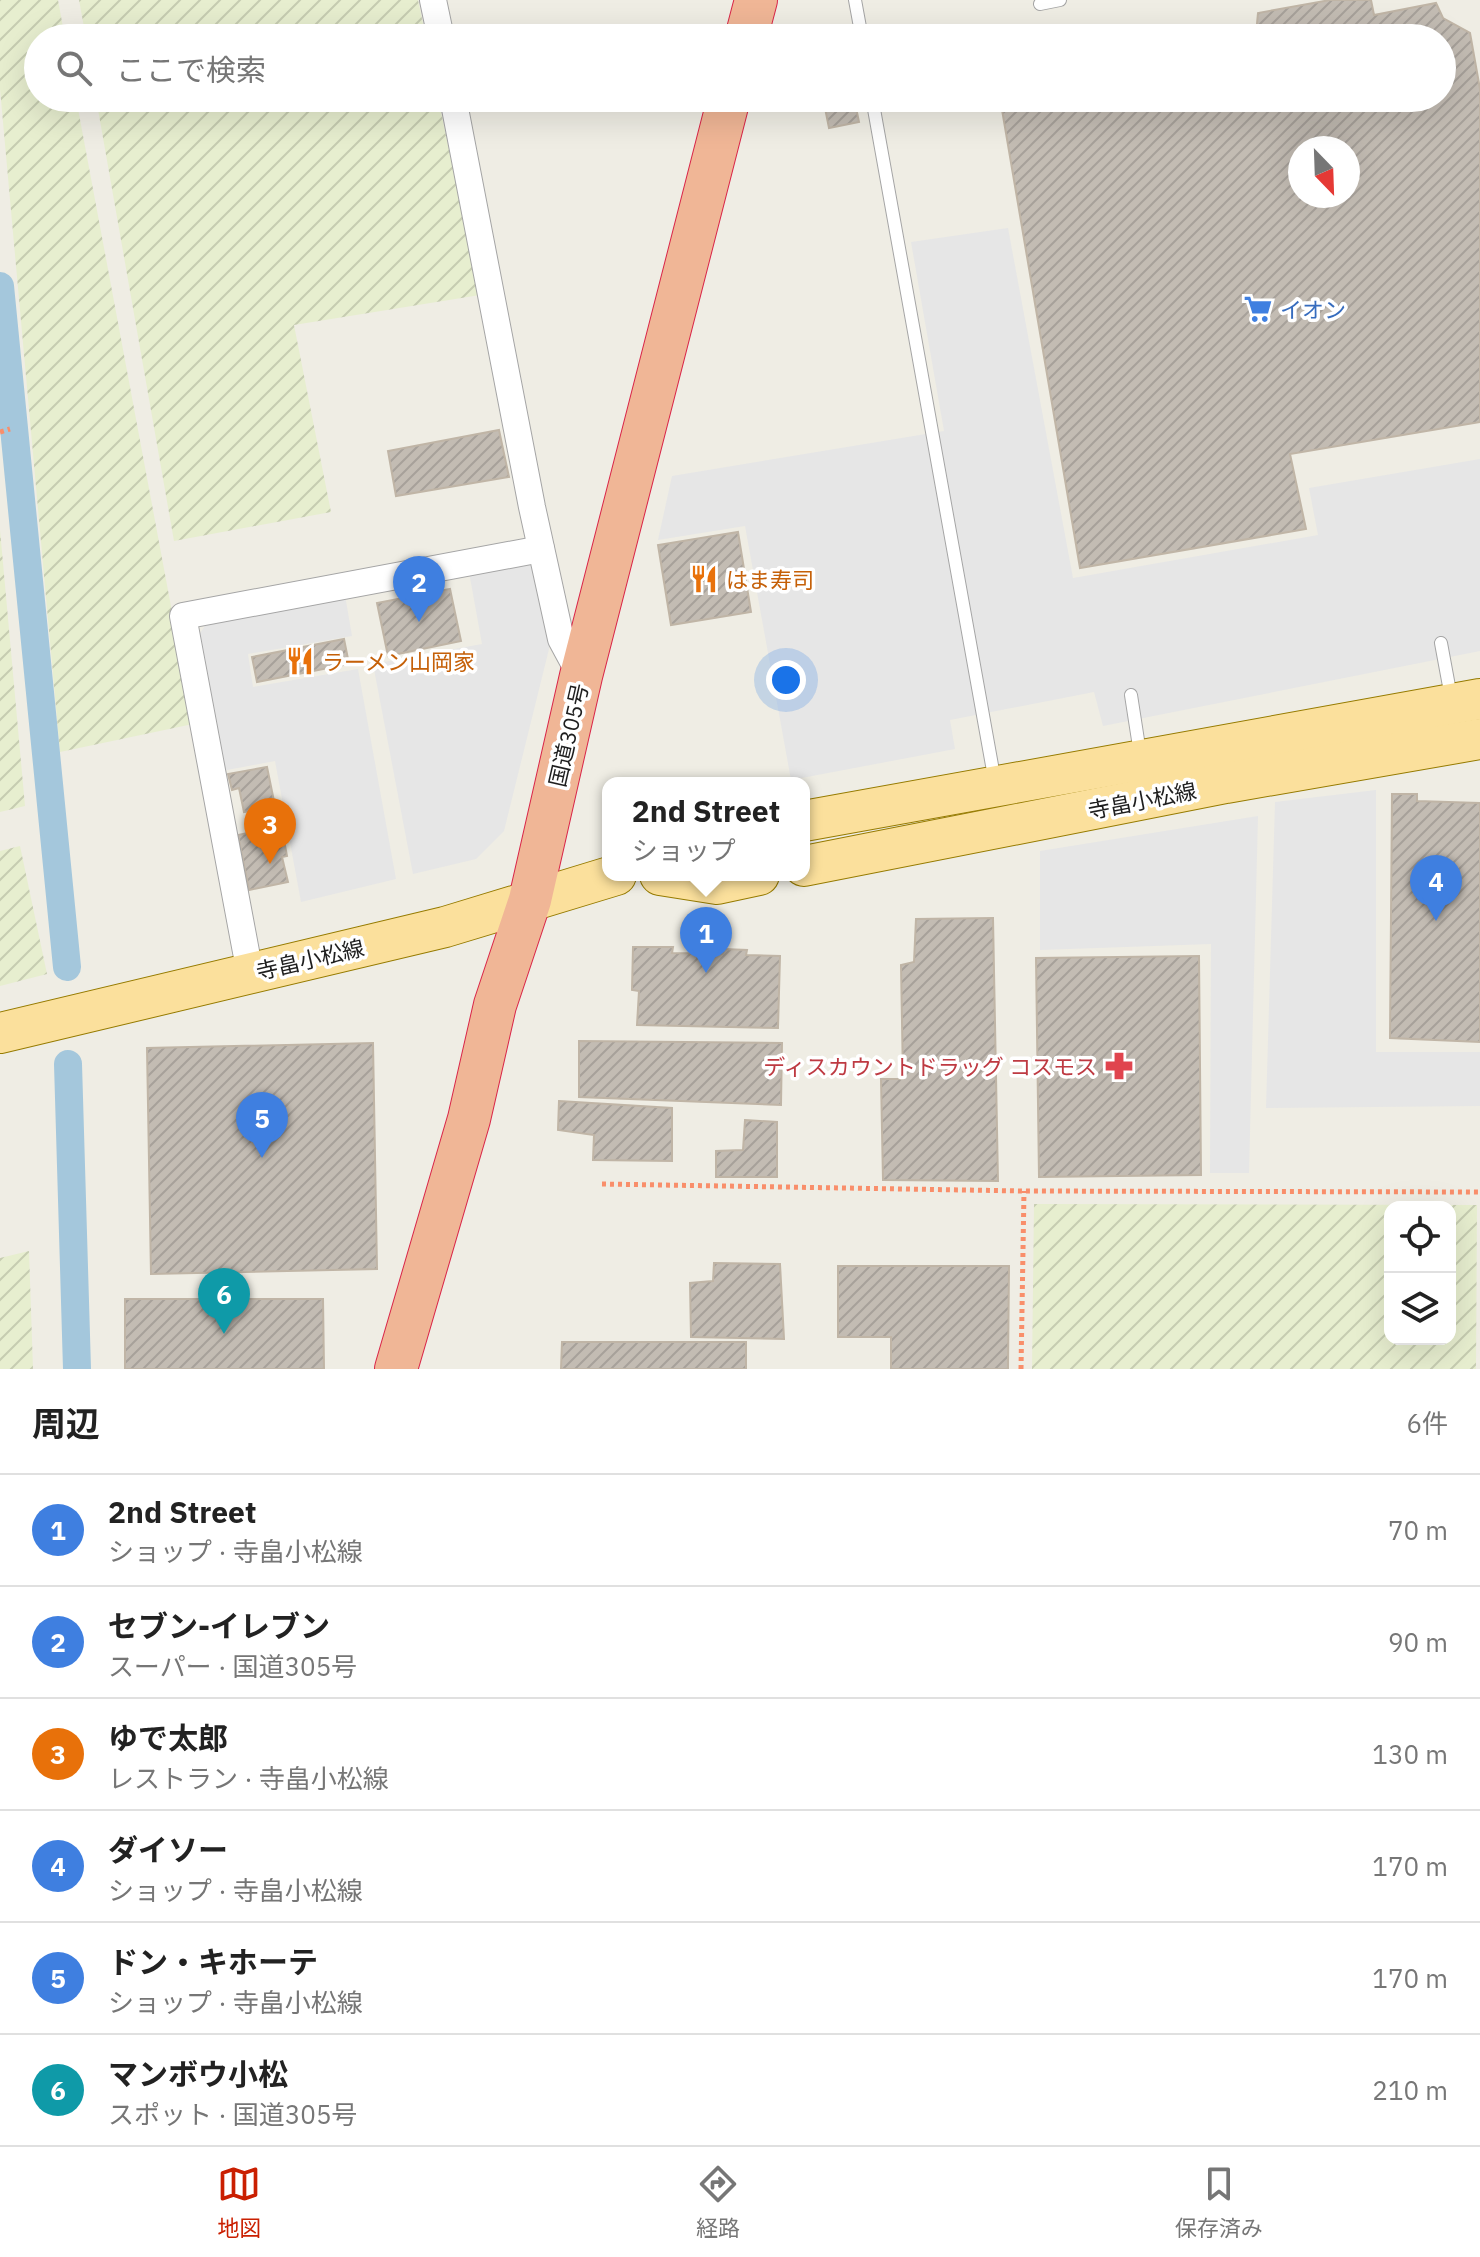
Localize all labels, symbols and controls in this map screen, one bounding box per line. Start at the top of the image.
search box [24,24,1456,112]
icon: search [52,46,96,90]
text: ここで検索 [116,50,266,89]
north arrow [1288,136,1360,208]
supermarket icon: イオン [1243,294,1273,324]
place label: イオン [1280,295,1346,324]
pin: 2 [393,556,445,622]
restaurant icon: はま寿司 [689,564,719,594]
place label: はま寿司 [726,565,814,594]
restaurant icon: ラーメン山岡家 [285,646,315,676]
place label: ラーメン山岡家 [322,647,475,676]
your location [766,660,806,700]
street label: 国道305号 [542,680,594,790]
street label: 寺畠小松線 [1085,775,1199,825]
popup [602,777,810,881]
text: 2nd Street [632,791,780,830]
pin: 3 [244,798,296,864]
text: ショップ [632,833,736,867]
pin: 4 [1410,855,1462,921]
pin: 1 [680,907,732,973]
street label: 寺畠小松線 [253,932,367,986]
pharmacy icon: ディスカウントドラッグ コスモス [1104,1051,1134,1081]
place label: ディスカウントドラッグ コスモス [763,1052,1097,1081]
pin: 5 [236,1092,288,1158]
map controls [1384,1201,1456,1345]
button: locate [1384,1201,1456,1273]
pin: 6 [198,1268,250,1334]
button: layers [1384,1273,1456,1345]
text: 周辺 [32,1401,100,1445]
text: 6件 [1406,1406,1448,1440]
text: 2nd Street [108,1492,256,1531]
text: 1 [50,1513,66,1547]
text: 70 m [1388,1513,1448,1547]
text: ショップ · 寺畠小松線 [108,1534,363,1568]
text: セブン-イレブン [108,1606,330,1645]
text: 2 [50,1625,66,1659]
text: 90 m [1388,1625,1448,1659]
text: スーパー · 国道305号 [108,1649,357,1683]
text: ゆで太郎 [108,1718,228,1757]
text: 3 [50,1737,66,1771]
text: 130 m [1372,1737,1448,1771]
text: レストラン · 寺畠小松線 [108,1761,389,1795]
text: ダイソー [108,1830,228,1869]
text: 4 [50,1849,66,1883]
text: 170 m [1372,1849,1448,1883]
text: ショップ · 寺畠小松線 [108,1873,363,1907]
text: ドン・キホーテ [108,1942,318,1981]
text: 5 [50,1961,66,1995]
text: 170 m [1372,1961,1448,1995]
text: ショップ · 寺畠小松線 [108,1985,363,2019]
text: マンボウ小松 [108,2054,288,2093]
text: 6 [50,2073,66,2107]
text: 210 m [1372,2073,1448,2107]
text: スポット · 国道305号 [108,2097,358,2131]
tab: 地図 [217,2162,261,2242]
tab: 経路 [696,2162,740,2242]
tab: 保存済み [1175,2162,1263,2242]

